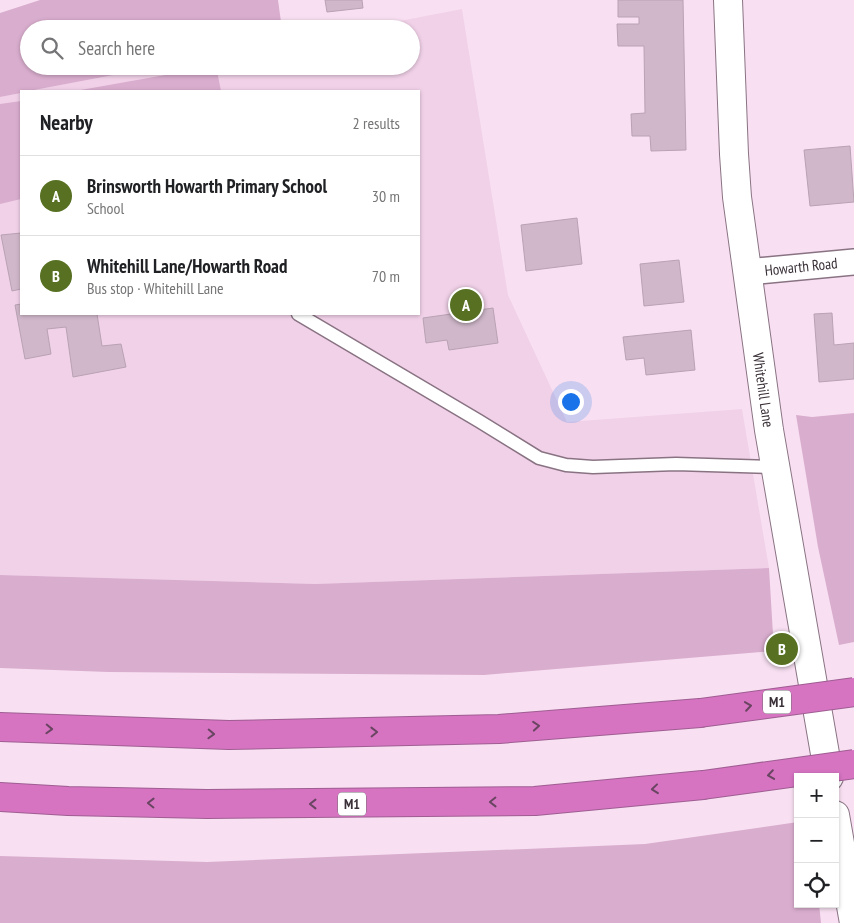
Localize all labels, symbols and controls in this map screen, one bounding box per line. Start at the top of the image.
search box [20,20,420,75]
icon: search [38,34,66,62]
text: Search here [78,36,155,60]
text: Nearby [40,109,93,136]
text: 2 results [353,113,400,133]
text: Brinsworth Howarth Primary School [87,174,327,198]
text: A [52,186,60,206]
text: 30 m [372,186,400,206]
text: School [87,198,124,218]
street label: Howarth Road [764,253,838,280]
text: Whitehill Lane/Howarth Road [87,254,287,278]
text: B [52,266,60,286]
text: 70 m [372,266,400,286]
text: Bus stop · Whitehill Lane [87,278,224,298]
pin: A [450,286,482,324]
street label: Whitehill Lane [749,351,778,428]
your location [558,389,584,415]
pin: B [766,630,798,668]
road number: M1 [763,690,791,714]
one-way arrow [745,701,753,712]
one-way arrow [532,721,540,732]
one-way arrow [45,723,53,734]
one-way arrow [370,727,378,737]
one-way arrow [208,729,215,739]
one-way arrow [767,770,775,780]
map controls [794,773,839,908]
button: + [794,773,839,818]
one-way arrow [651,783,659,794]
road number: M1 [338,792,366,816]
one-way arrow [489,796,497,807]
one-way arrow [146,798,154,808]
one-way arrow [309,799,316,809]
button: − [794,818,839,863]
button: locate [794,863,839,908]

